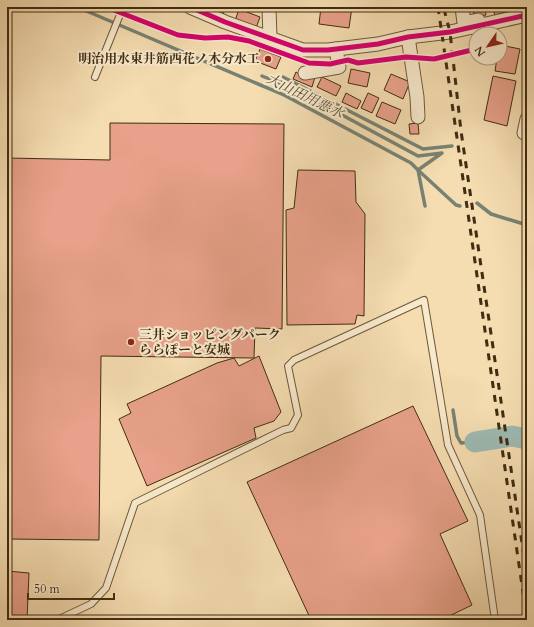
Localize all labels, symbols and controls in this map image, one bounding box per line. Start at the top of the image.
north arrow [468,26,508,66]
text: N [471,43,489,59]
place label: 明治用水東井筋西花ノ木分水工 [78,50,260,68]
marker: 明治用水東井筋西花ノ木分水工 [263,54,273,64]
water label: 大山田用悪水 [263,69,349,124]
place label: 三井ショッピングパーク ららぽーと安城 [139,326,281,359]
marker: 三井ショッピングパーク ららぽーと安城 [126,337,136,347]
scale bar [28,575,114,601]
text: 50 m [34,581,61,597]

